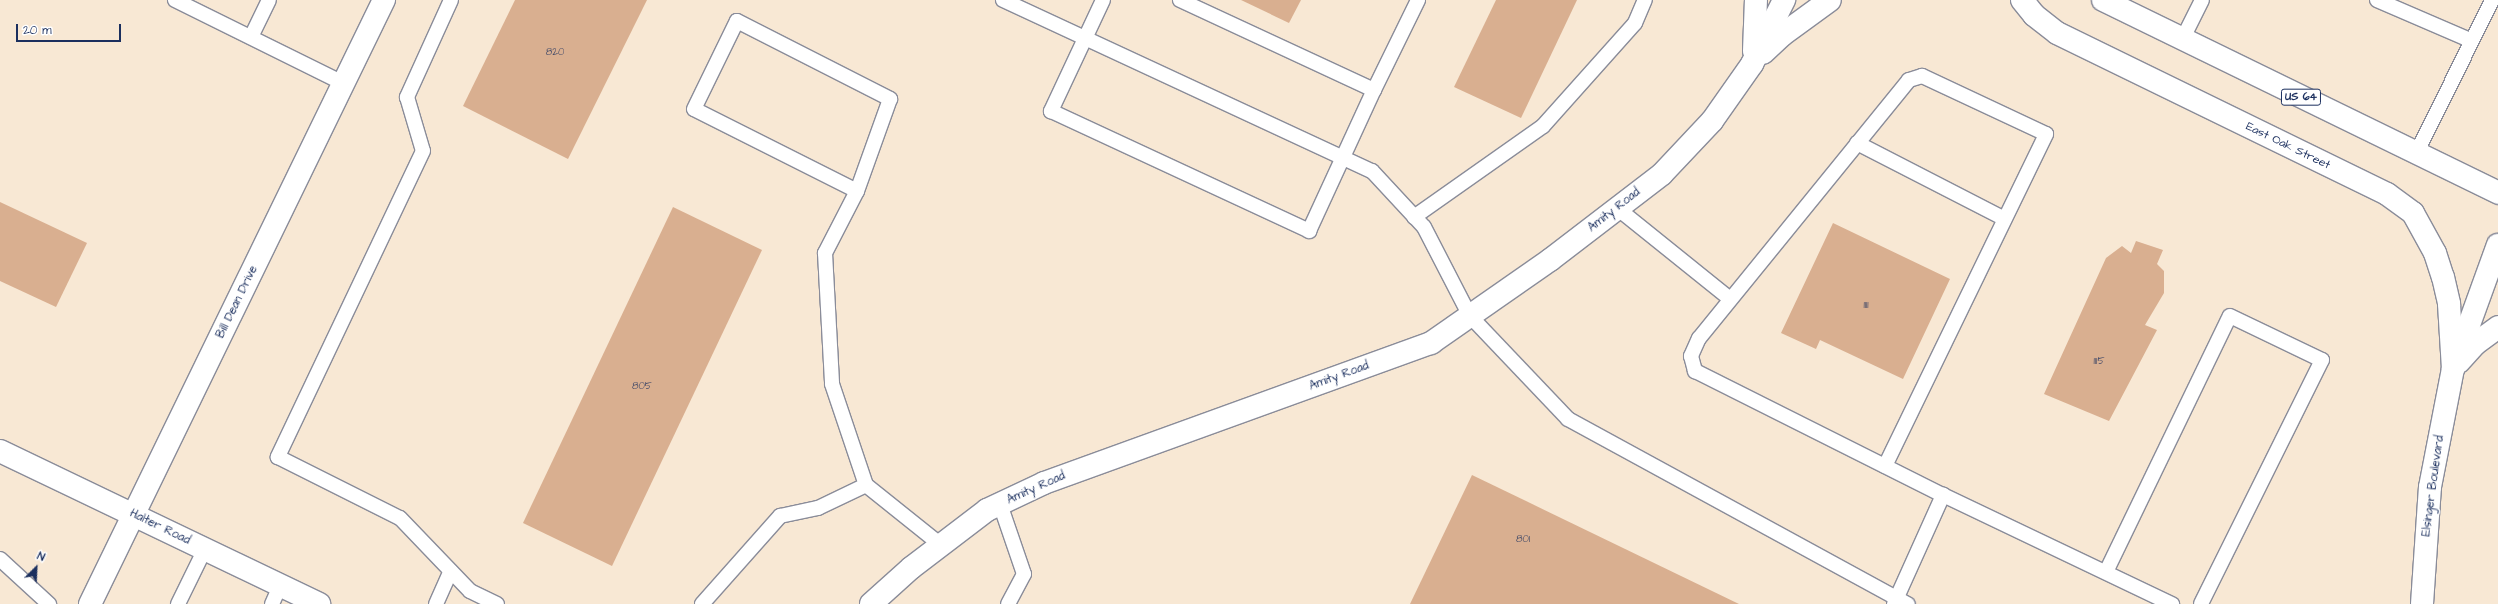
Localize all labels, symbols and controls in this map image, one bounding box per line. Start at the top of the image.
scale bar [18,16,123,42]
text: 20 m [23,22,52,39]
house number: 820 [546,47,564,59]
road number: US 64 [2280,88,2322,106]
street label: East Oak Street [2243,119,2333,173]
street label: Amity Road [1585,185,1643,235]
street label: Bill Dean Drive [213,263,261,341]
house number: 1111 [1863,300,1869,312]
house number: 1115 [2094,356,2104,368]
street label: Amity Road [1307,359,1371,393]
house number: 805 [632,381,652,393]
street label: Elsinger Boulevard [2419,435,2447,537]
street label: Amity Road [1004,469,1068,507]
street label: Halter Road [127,506,193,548]
house number: 801 [1516,534,1530,546]
north arrow [16,548,56,588]
text: N [35,548,47,565]

